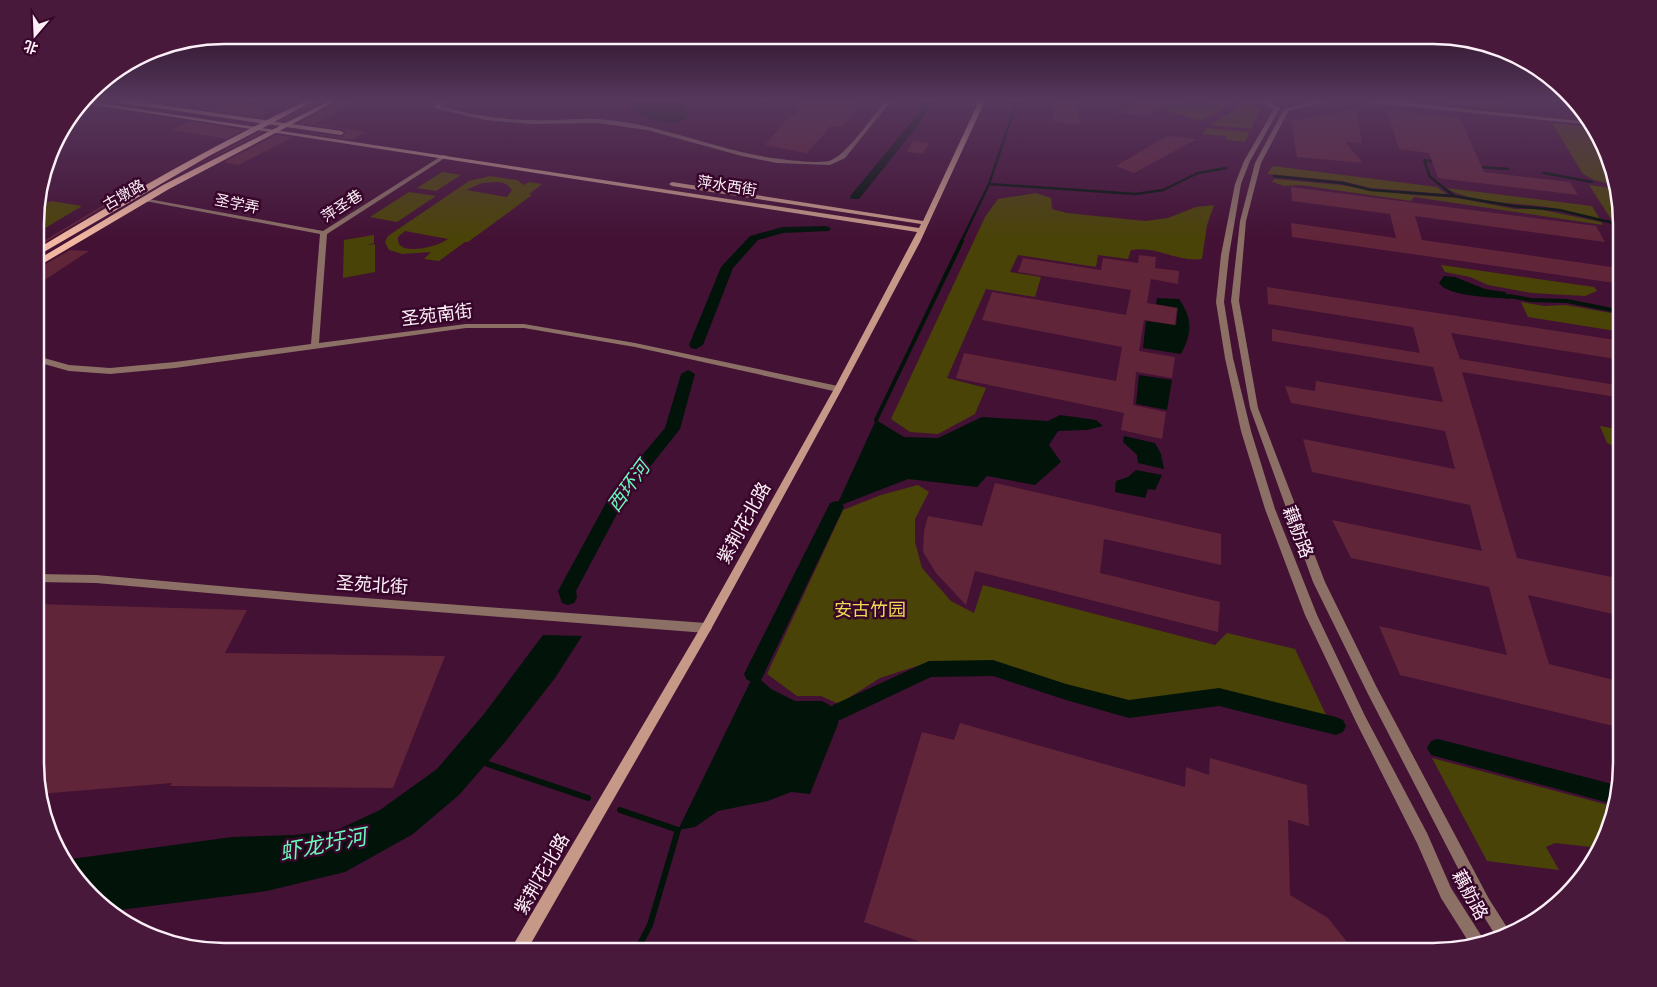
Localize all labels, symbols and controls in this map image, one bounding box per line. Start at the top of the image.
north arrow [10,10,60,60]
text: 北 [21,36,41,60]
street label: 萍水西街 [696,169,759,202]
street label: 古墩路 [99,173,149,216]
street label: 萍圣巷 [317,184,367,227]
street label: 圣学弄 [213,188,261,219]
street label: 圣苑南街 [400,297,474,332]
water label: 西环河 [599,451,658,517]
street label: 紫荆花北路 [710,477,777,569]
street label: 藕舫路 [1276,502,1321,562]
street label: 圣苑北街 [335,569,409,600]
park label: 安古竹园 [834,596,906,623]
water label: 虾龙圩河 [277,818,373,869]
street label: 紫荆花北路 [507,828,576,919]
street label: 藕舫路 [1446,865,1495,925]

